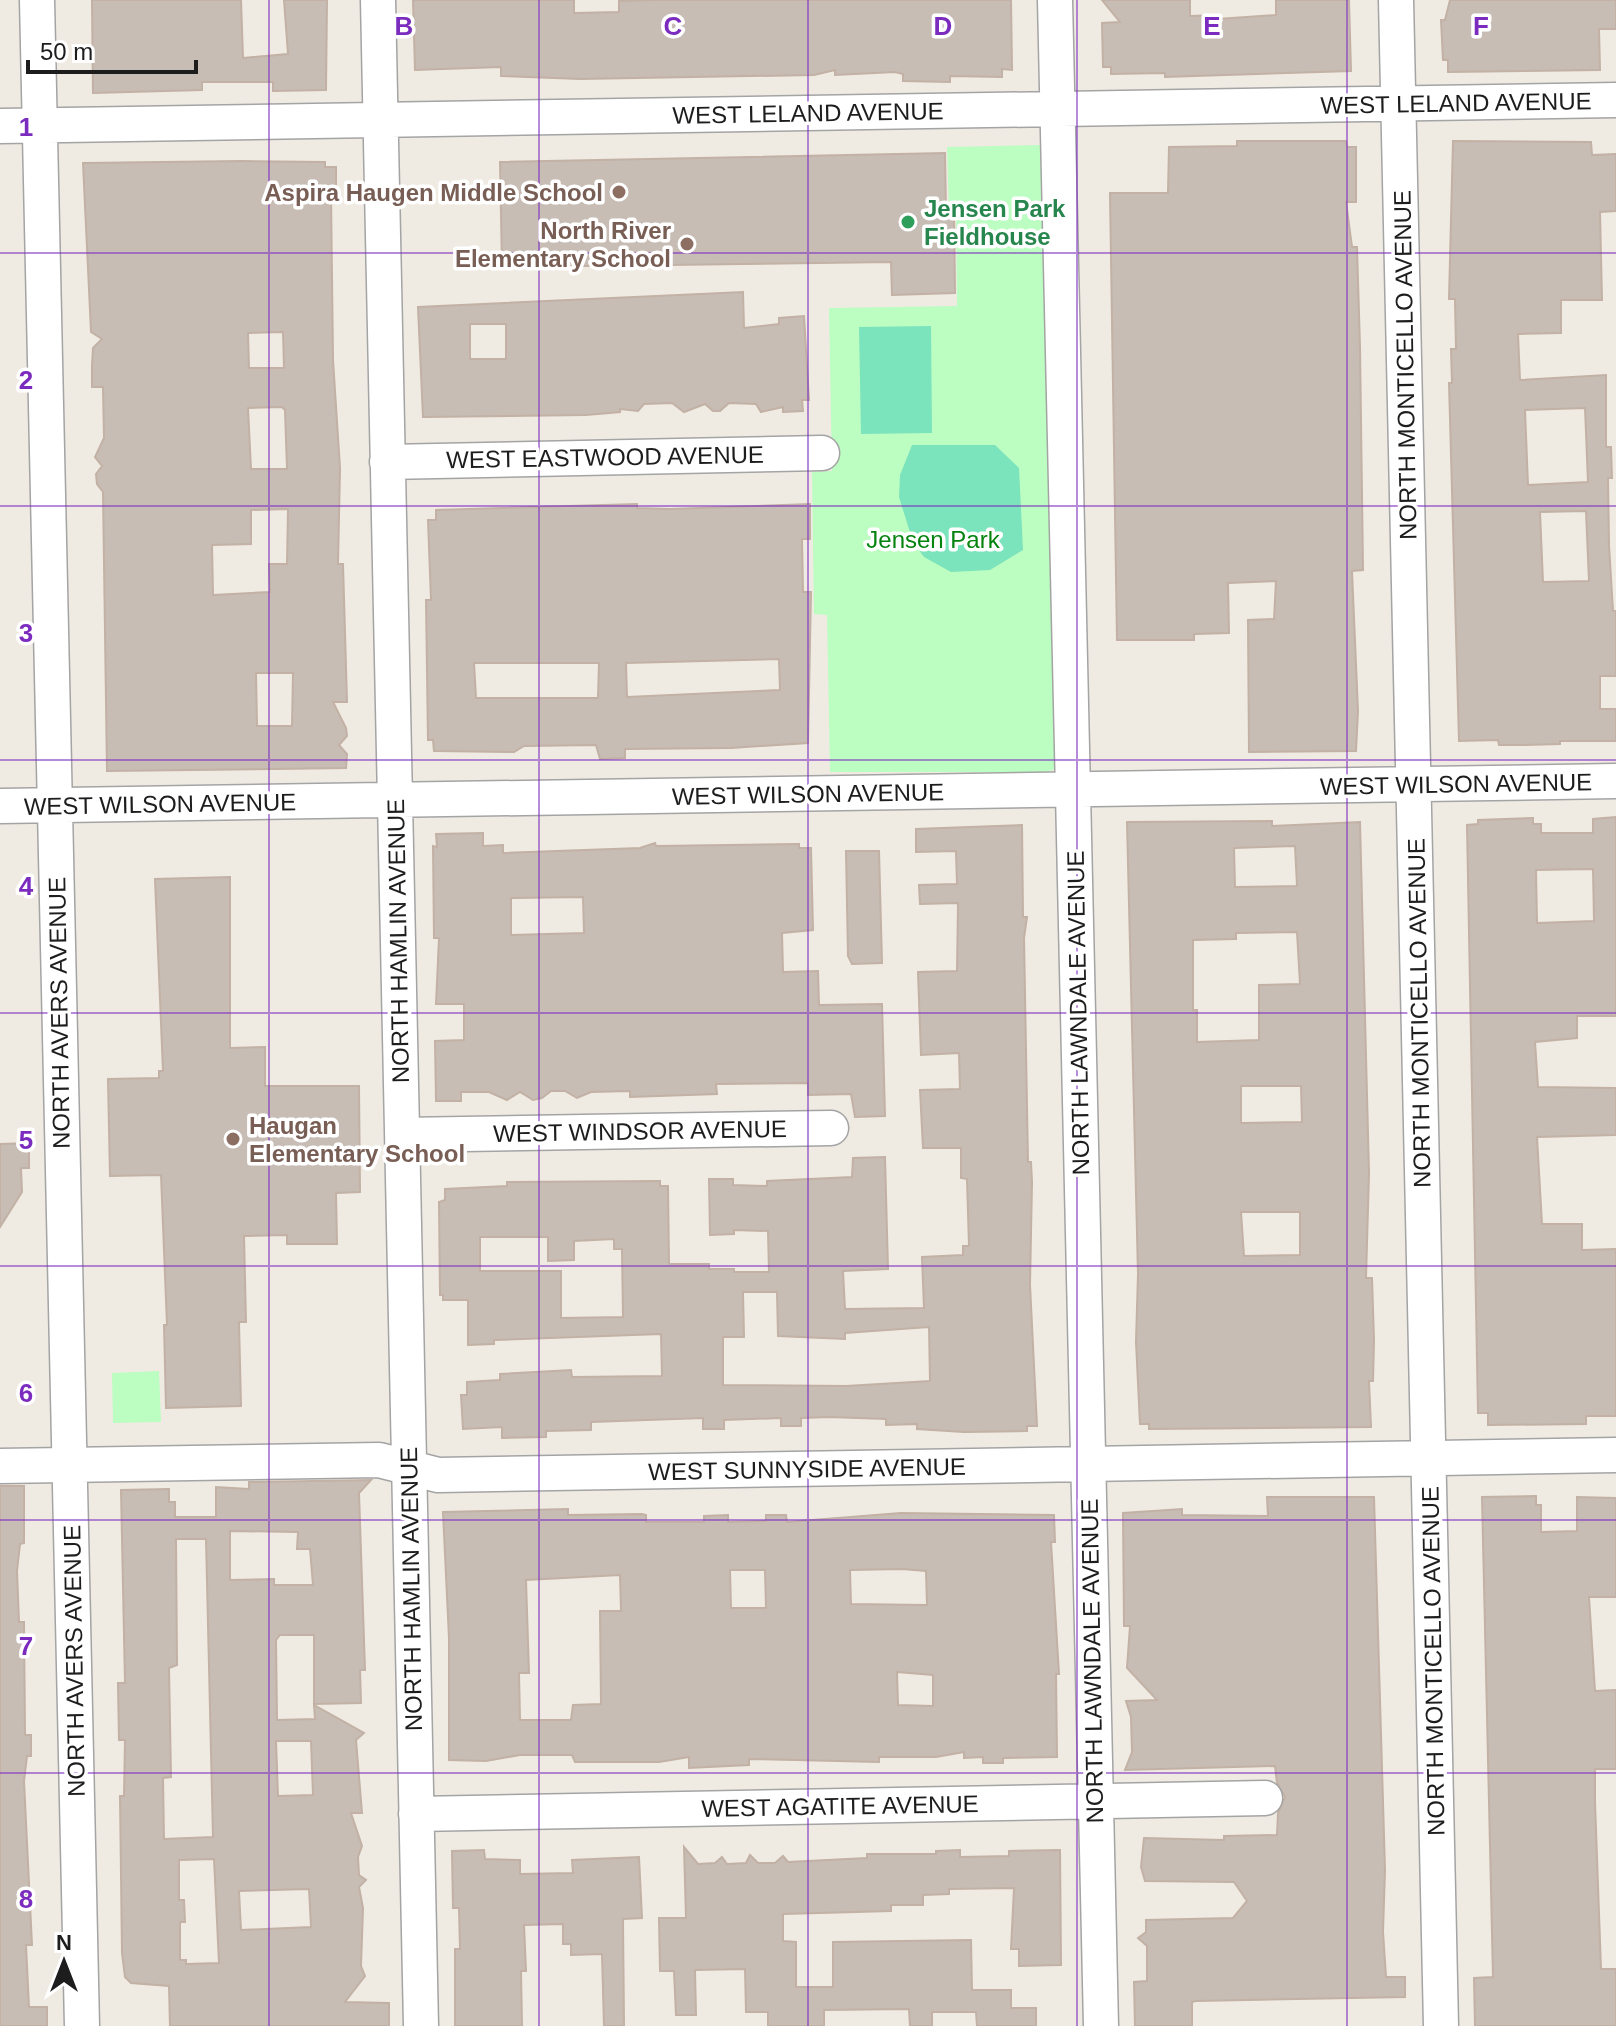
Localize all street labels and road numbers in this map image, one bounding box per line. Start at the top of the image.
street label: WEST LELAND AVENUE [1320,87,1592,119]
street label: WEST LELAND AVENUE [672,97,944,129]
street label: NORTH MONTICELLO AVENUE [1388,190,1422,540]
street label: WEST EASTWOOD AVENUE [446,441,764,473]
street label: WEST WILSON AVENUE [1320,768,1592,800]
street label: WEST WILSON AVENUE [672,778,944,810]
street label: WEST WILSON AVENUE [24,788,296,820]
street label: NORTH HAMLIN AVENUE [382,799,414,1083]
street label: NORTH MONTICELLO AVENUE [1402,838,1436,1188]
street label: NORTH LAWNDALE AVENUE [1062,850,1094,1176]
street label: NORTH AVERS AVENUE [43,877,75,1149]
street label: WEST WINDSOR AVENUE [493,1115,787,1147]
street label: NORTH HAMLIN AVENUE [395,1447,427,1731]
street label: WEST SUNNYSIDE AVENUE [648,1453,966,1485]
street label: NORTH MONTICELLO AVENUE [1416,1486,1450,1836]
street label: NORTH LAWNDALE AVENUE [1076,1498,1108,1824]
street label: NORTH AVERS AVENUE [58,1525,90,1797]
street label: WEST AGATITE AVENUE [701,1790,979,1822]

